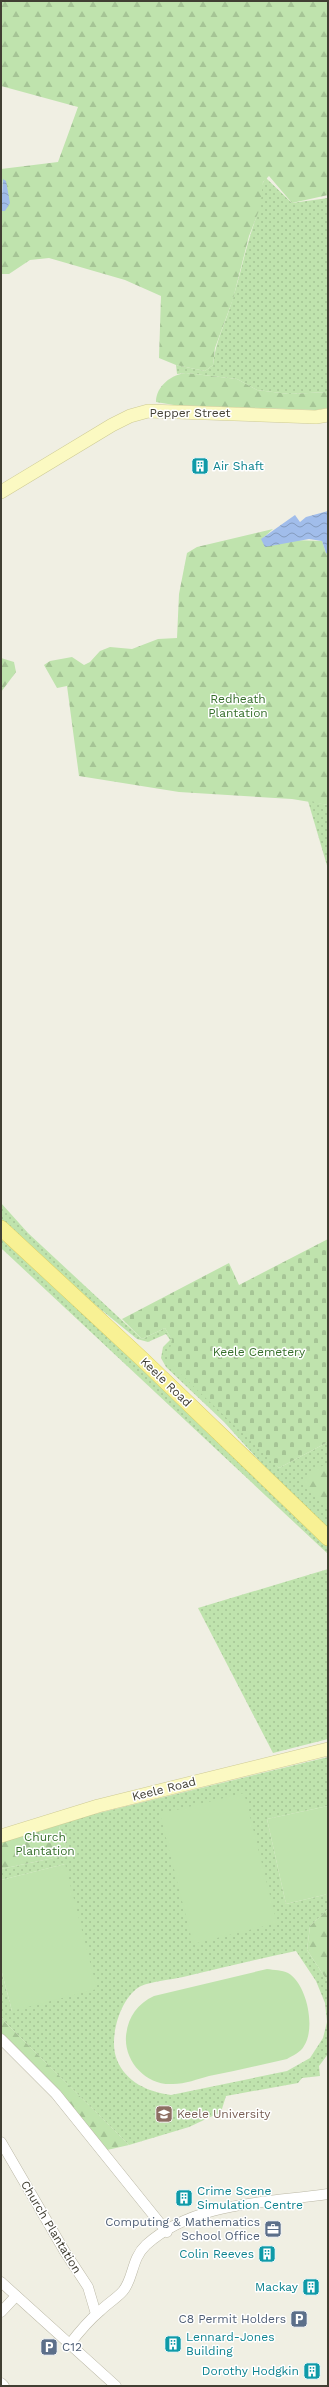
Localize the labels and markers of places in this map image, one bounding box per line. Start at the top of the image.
building icon: Air Shaft [190,456,210,476]
place label: Air Shaft [213,459,264,473]
school or university icon: Keele University [154,2104,174,2124]
place label: Keele University [177,2107,271,2121]
place label: Crime Scene Simulation Centre [197,2184,303,2212]
building icon: Crime Scene Simulation Centre [174,2188,194,2208]
place label: Computing & Mathematics School Office [105,2215,260,2243]
office icon: Computing & Mathematics School Office [263,2219,283,2239]
building icon: Colin Reeves [257,2244,277,2264]
place label: Colin Reeves [179,2247,254,2261]
building icon: Mackay [301,2277,321,2297]
place label: Mackay [255,2280,299,2294]
parking icon: C8 Permit Holders [289,2309,309,2329]
place label: C8 Permit Holders [179,2312,286,2326]
place label: Lennard-Jones Building [186,2330,275,2358]
building icon: Lennard-Jones Building [163,2334,183,2354]
parking icon: C12 [39,2337,59,2357]
place label: C12 [62,2340,82,2354]
building icon: Dorothy Hodgkin [302,2361,322,2381]
place label: Dorothy Hodgkin [202,2364,299,2378]

